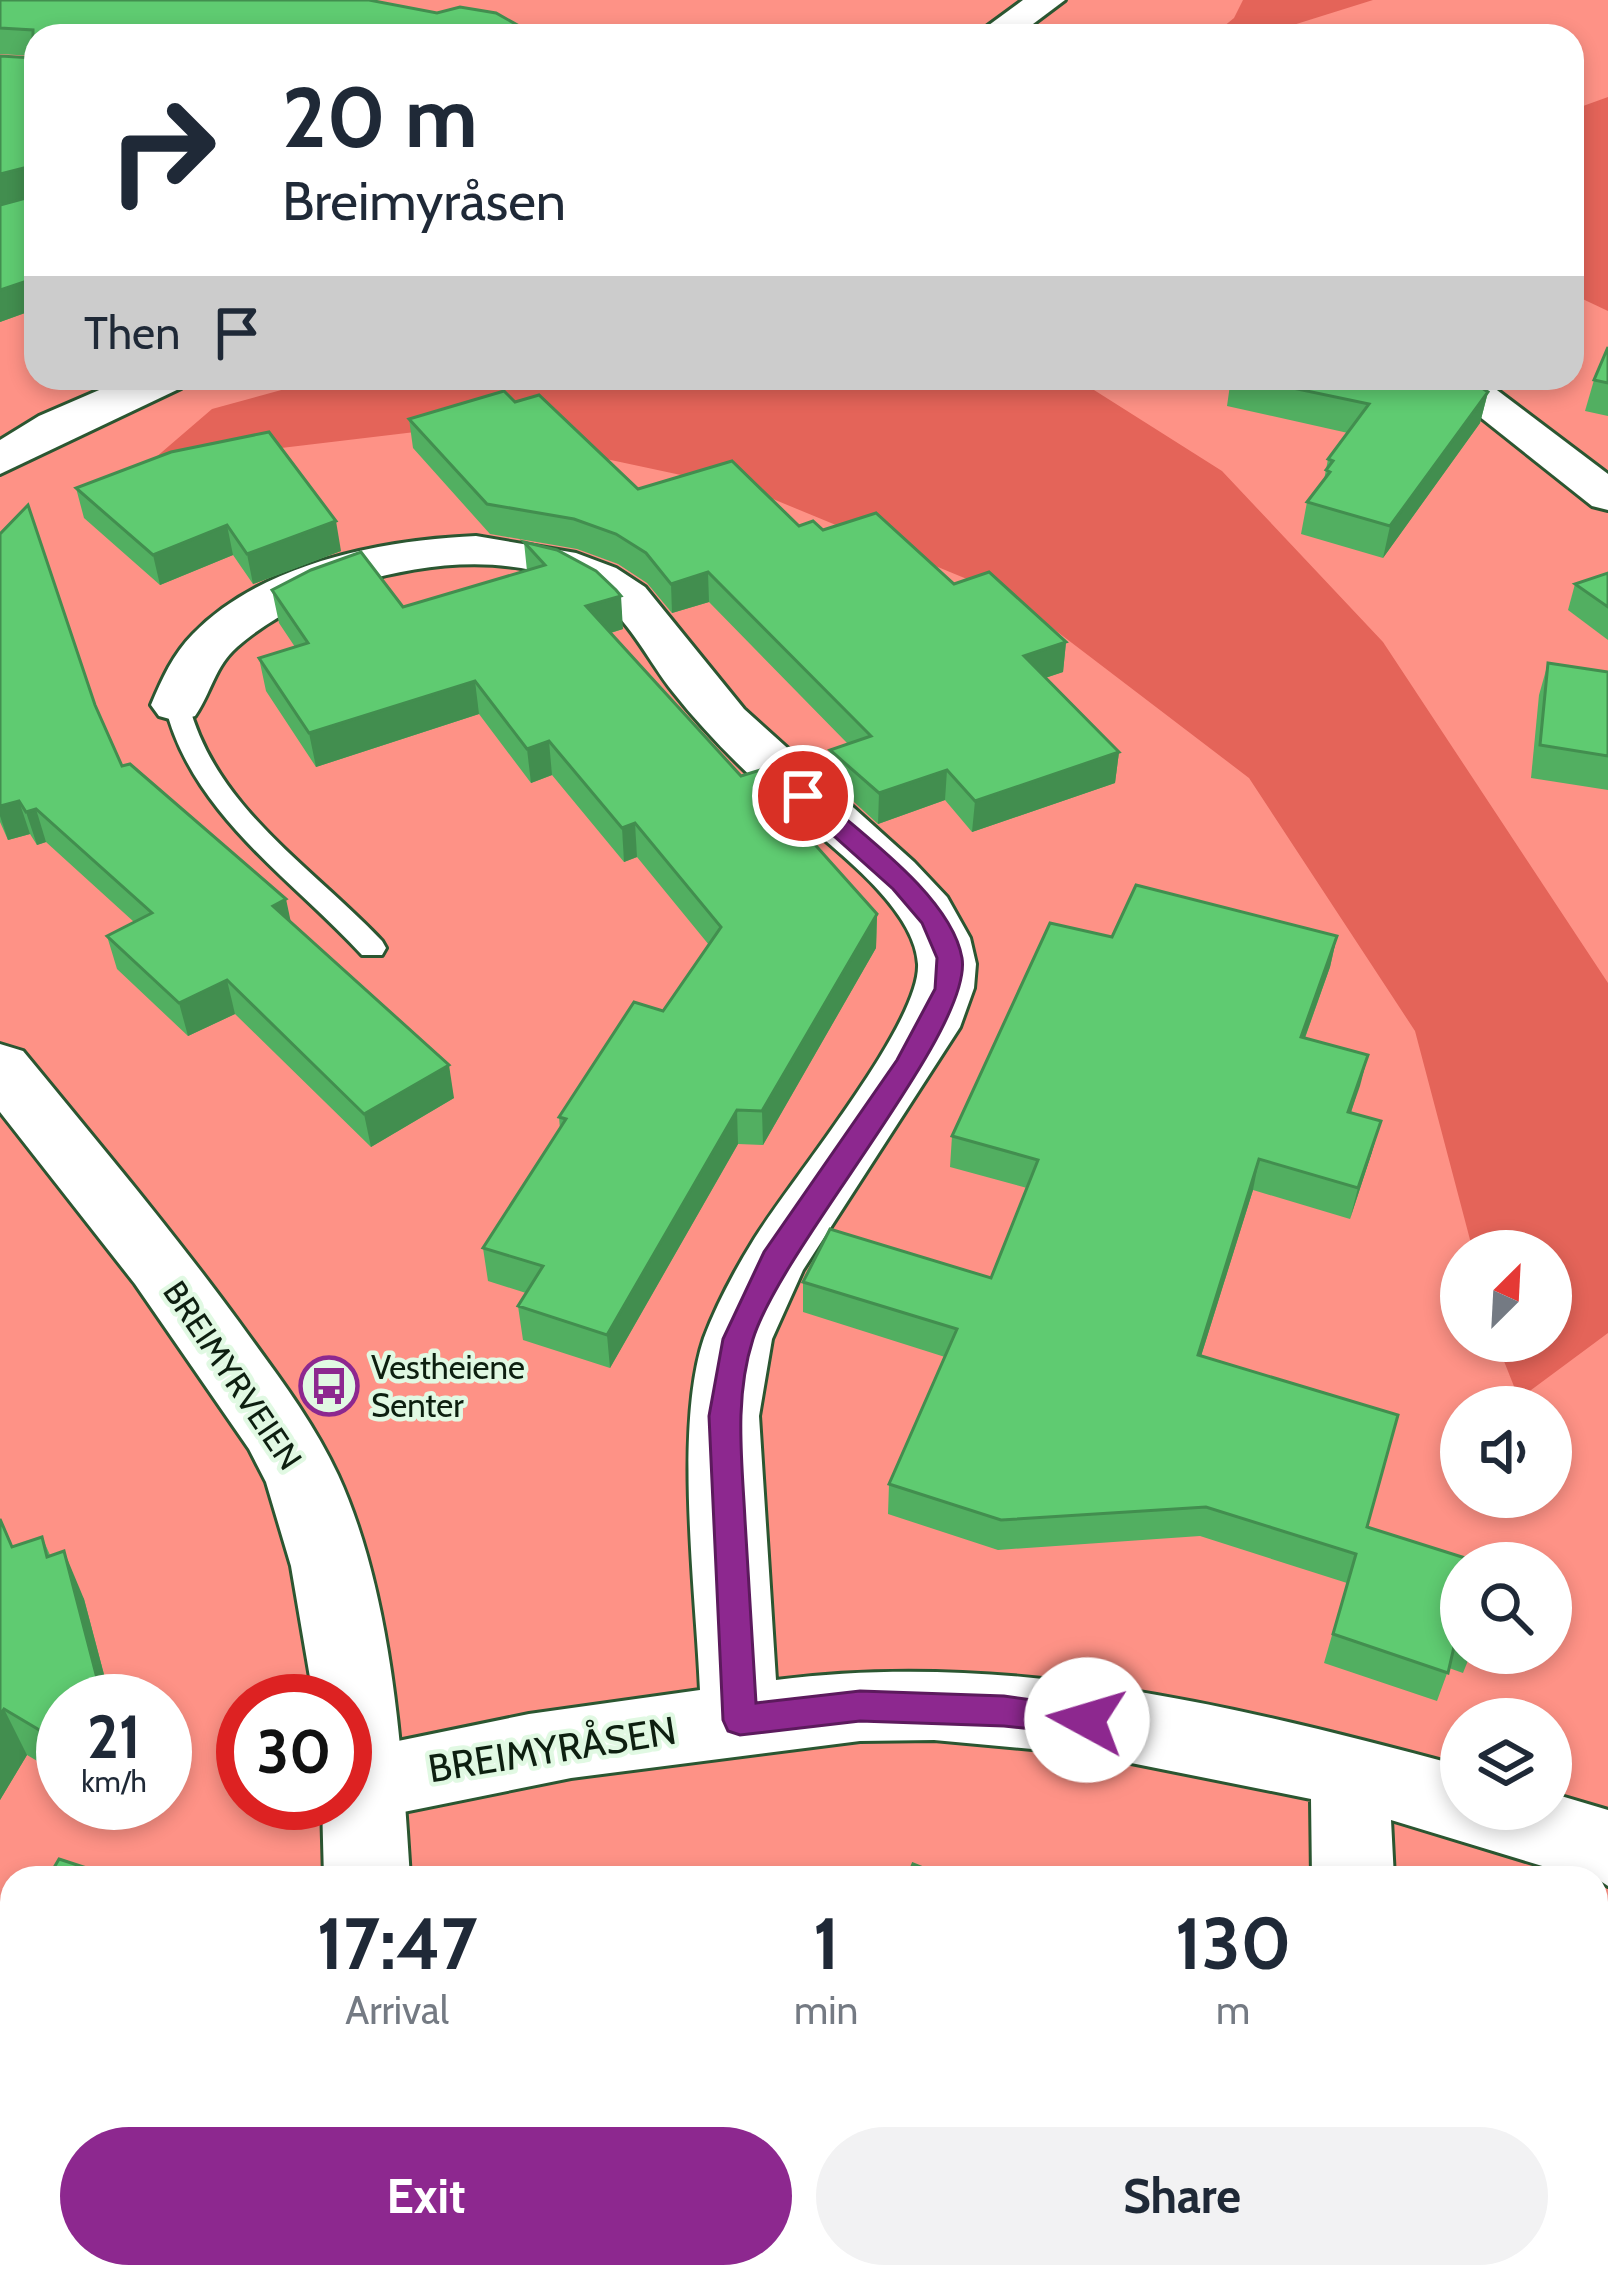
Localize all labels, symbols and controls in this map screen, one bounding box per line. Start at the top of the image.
text: 20 m [282,66,478,168]
icon: right [84,72,240,228]
text: Breimyråsen [282,168,566,234]
icon: arrive [204,300,270,366]
text: Then [84,306,180,360]
pin [752,745,854,847]
icon: arrive [770,763,836,829]
north arrow [1440,1230,1572,1362]
map controls [1440,1230,1572,1830]
street label: BREIMYRVEIEN [155,1273,311,1477]
place label: Vestheiene Senter [371,1347,525,1425]
bus stop icon: Vestheiene Senter [298,1355,360,1417]
button: sound [1440,1386,1572,1518]
button: search [1440,1542,1572,1674]
position arrow [1024,1657,1150,1783]
speed limit sign: 30 [216,1674,372,1830]
button: layers [1440,1698,1572,1830]
text: 21 [87,1700,141,1773]
street label: BREIMYRÅSEN [425,1706,679,1792]
text: km/h [81,1763,147,1800]
text: 17:47 [317,1900,477,1987]
text: 1 [813,1900,840,1987]
text: 130 [1175,1900,1291,1987]
text: Arrival [345,1986,449,2034]
text: min [794,1986,858,2034]
text: m [1216,1986,1250,2034]
button: Exit [60,2127,792,2265]
button: Share [816,2127,1548,2265]

